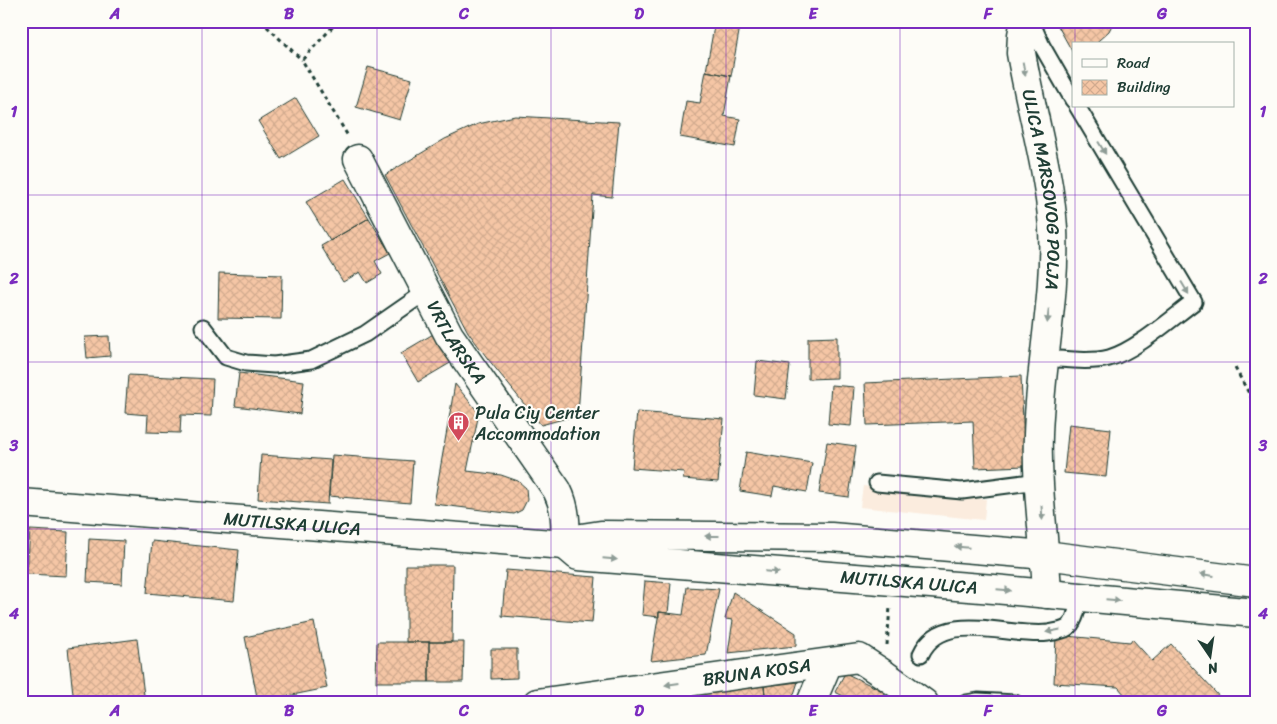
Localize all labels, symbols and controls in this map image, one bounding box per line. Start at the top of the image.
text: A [109,0,120,28]
text: B [284,0,295,28]
text: C [458,0,470,28]
text: D [634,0,644,28]
text: E [809,0,819,28]
text: F [983,0,994,28]
text: G [1156,0,1168,28]
legend [1072,42,1234,108]
text: Road [1117,50,1150,76]
one-way arrow [1021,62,1029,78]
text: Building [1117,74,1171,100]
street label: ULICA MARSOVOG POLJA [1013,86,1069,291]
text: 1 [11,97,18,126]
text: 1 [1260,97,1267,126]
one-way arrow [1097,142,1106,155]
text: 2 [8,264,19,293]
text: 2 [1257,264,1268,293]
one-way arrow [1180,281,1189,294]
street label: VRTLARSKA [418,295,495,391]
one-way arrow [1044,308,1052,324]
place label: Pula Ciy Center Accommodation [474,397,601,450]
building icon: Pula Ciy Center Accommodation [447,411,471,442]
text: 3 [9,431,19,460]
text: 3 [1258,431,1268,460]
street label: MUTILSKA ULICA [222,503,362,545]
one-way arrow [1038,505,1046,521]
one-way arrow [704,532,720,540]
one-way arrow [954,543,970,551]
one-way arrow [602,555,618,563]
street label: MUTILSKA ULICA [839,561,979,604]
one-way arrow [764,568,780,576]
one-way arrow [1199,571,1215,579]
one-way arrow [996,586,1012,594]
one-way arrow [1105,596,1121,604]
text: 4 [8,599,19,628]
text: 4 [1257,599,1268,628]
one-way arrow [1045,628,1061,636]
north arrow [1184,632,1234,682]
street label: BRUNA KOSA [701,649,813,696]
text: N [1205,655,1221,682]
one-way arrow [664,680,680,688]
text: A [109,696,120,724]
text: B [284,696,295,724]
text: C [458,696,470,724]
text: D [634,696,644,724]
text: E [809,696,819,724]
text: F [983,696,994,724]
text: G [1156,696,1168,724]

